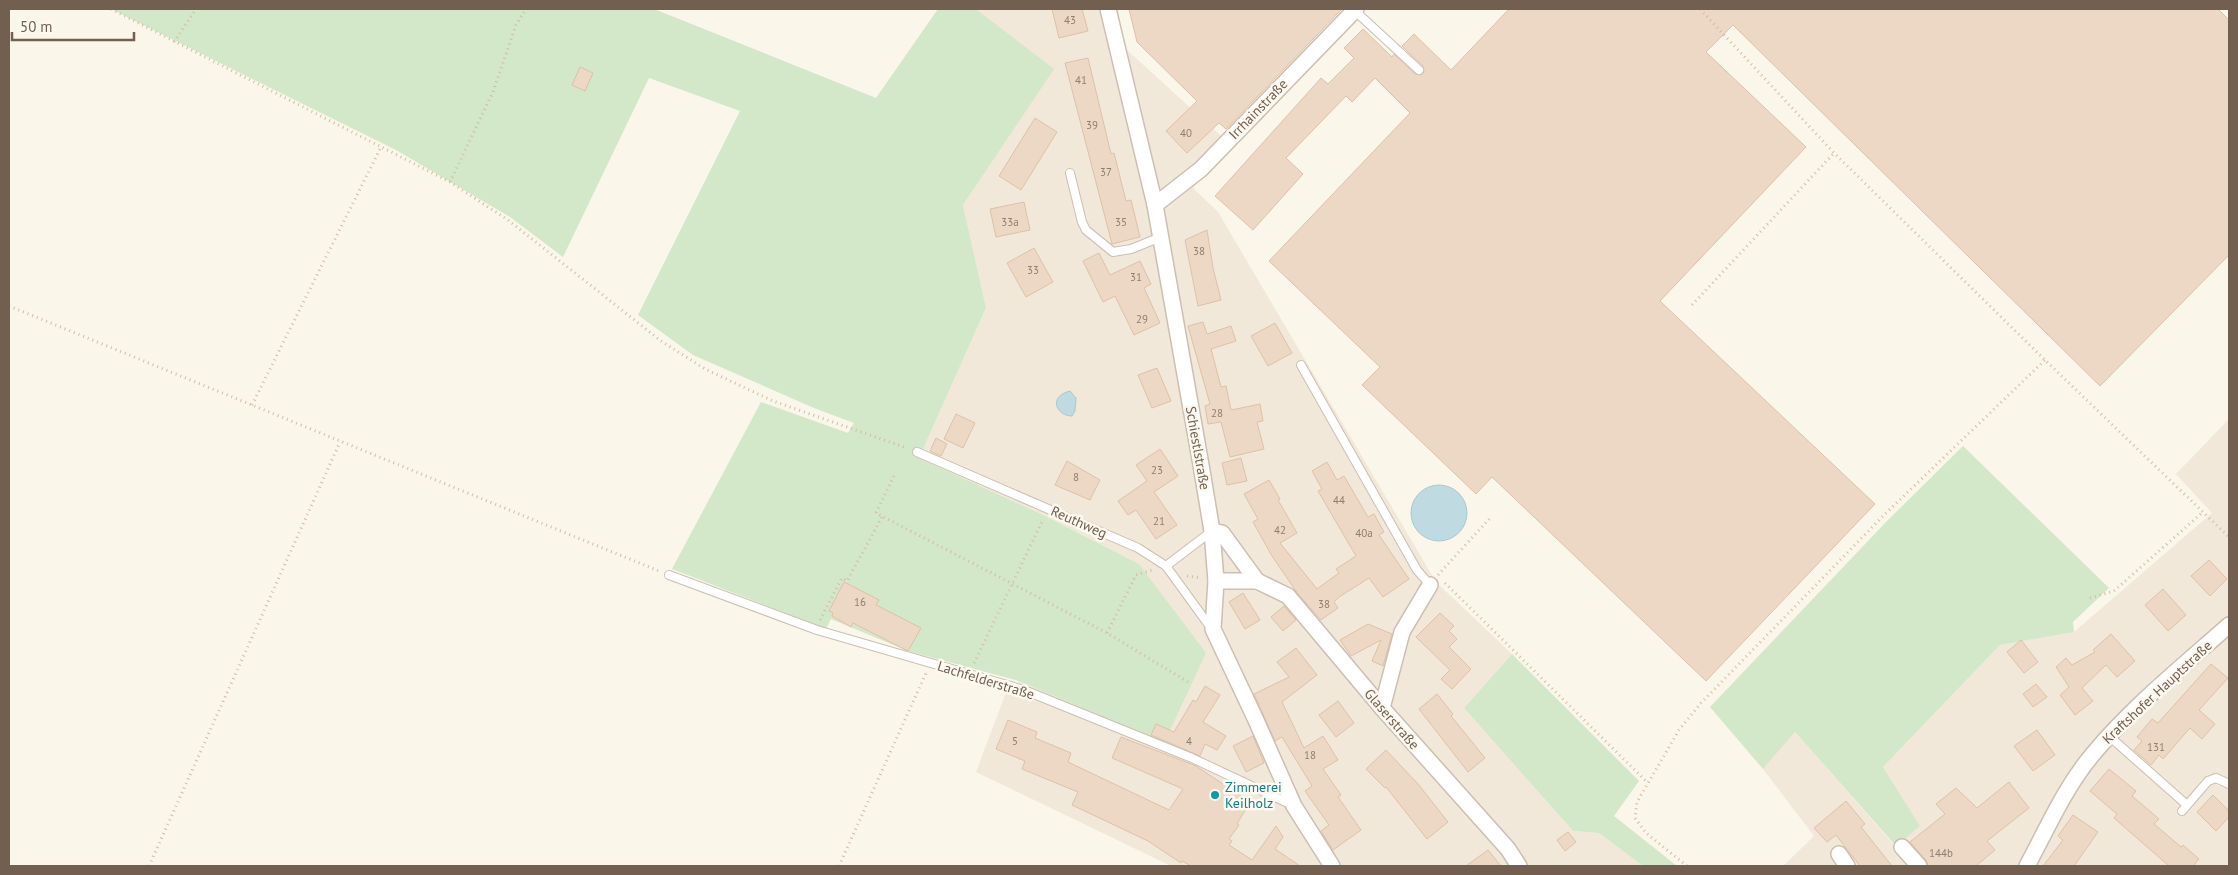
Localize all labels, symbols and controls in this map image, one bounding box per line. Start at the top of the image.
scale bar [12,10,135,42]
house number: 43 [1064,13,1076,27]
text: 50 m [20,17,53,36]
house number: 41 [1075,73,1087,87]
street label: Irrhainstraße [1225,75,1291,143]
house number: 39 [1086,118,1098,132]
house number: 40 [1180,126,1192,140]
house number: 37 [1100,165,1112,179]
house number: 33a [1001,215,1019,229]
house number: 35 [1115,215,1127,229]
house number: 38 [1193,244,1205,258]
house number: 33 [1027,263,1039,277]
house number: 31 [1130,270,1142,284]
house number: 29 [1136,312,1148,326]
street label: Schiestlstraße [1182,405,1214,491]
house number: 28 [1211,406,1223,420]
house number: 23 [1151,463,1163,477]
house number: 8 [1073,470,1079,484]
house number: 44 [1333,493,1345,507]
street label: Reuthweg [1048,502,1110,542]
house number: 21 [1153,514,1165,528]
house number: 42 [1274,523,1286,537]
house number: 40a [1355,526,1373,540]
house number: 16 [854,595,866,609]
house number: 38 [1318,597,1330,611]
street label: Kraftshofer Hauptstraße [2098,636,2216,748]
street label: Lachfelderstraße [935,657,1037,703]
street label: Glaserstraße [1361,685,1423,753]
house number: 5 [1012,734,1018,748]
house number: 4 [1186,734,1192,748]
house number: 131 [2147,740,2165,754]
house number: 18 [1304,748,1316,762]
place label: Zimmerei Keilholz [1225,778,1282,812]
marker: Zimmerei Keilholz [1209,789,1221,801]
house number: 144b [1929,846,1953,860]

